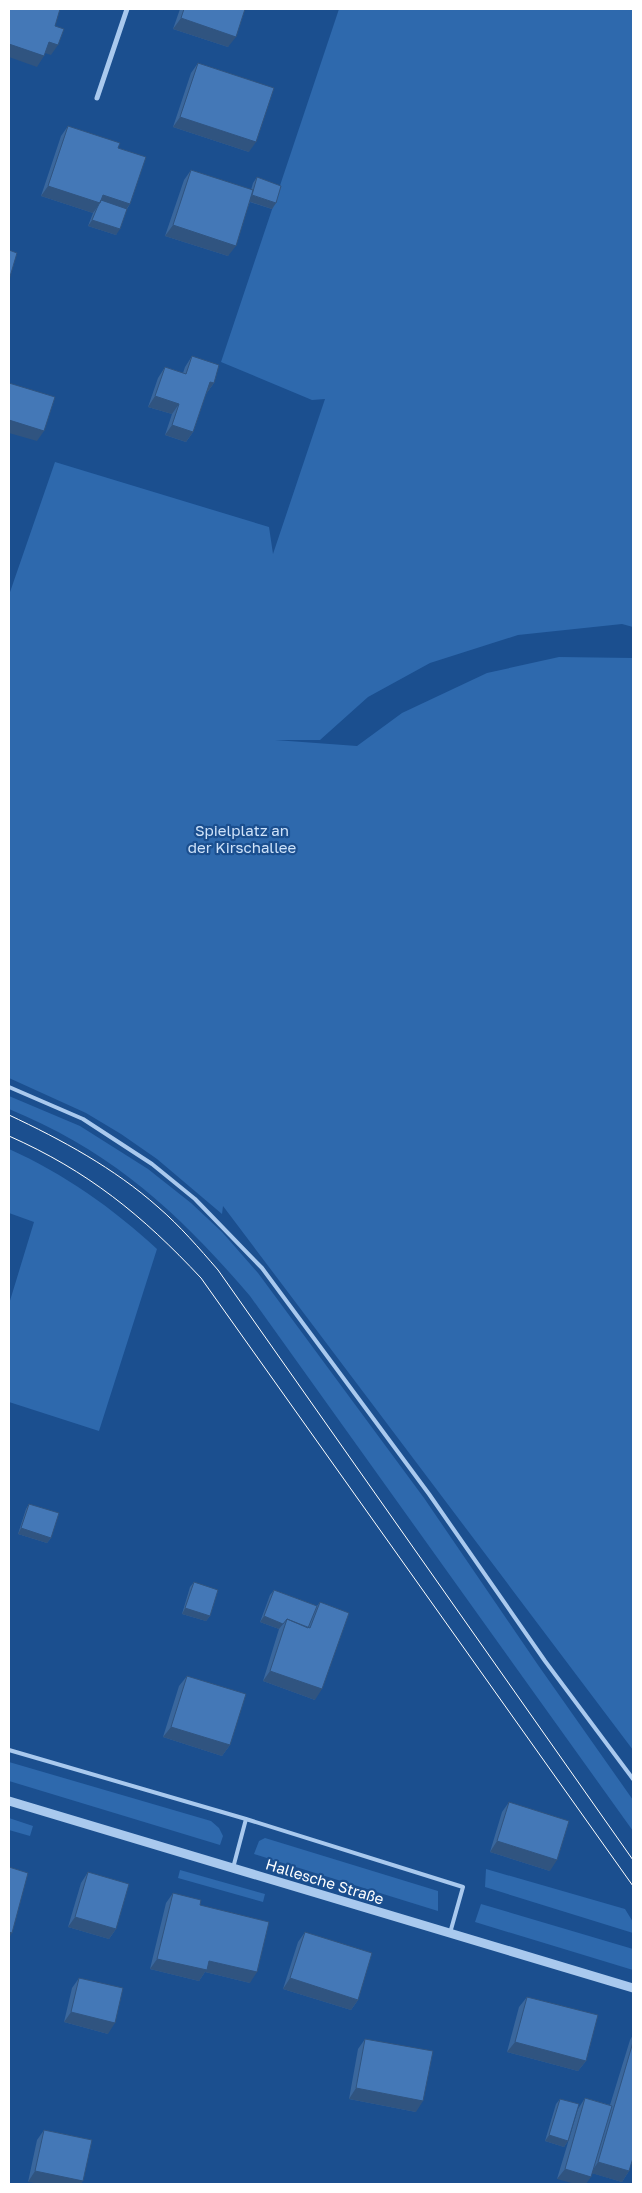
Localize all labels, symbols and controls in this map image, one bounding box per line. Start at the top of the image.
park label: Spielplatz an der Kirschallee [188,821,297,856]
street label: Hallesche Straße [264,1854,387,1908]

